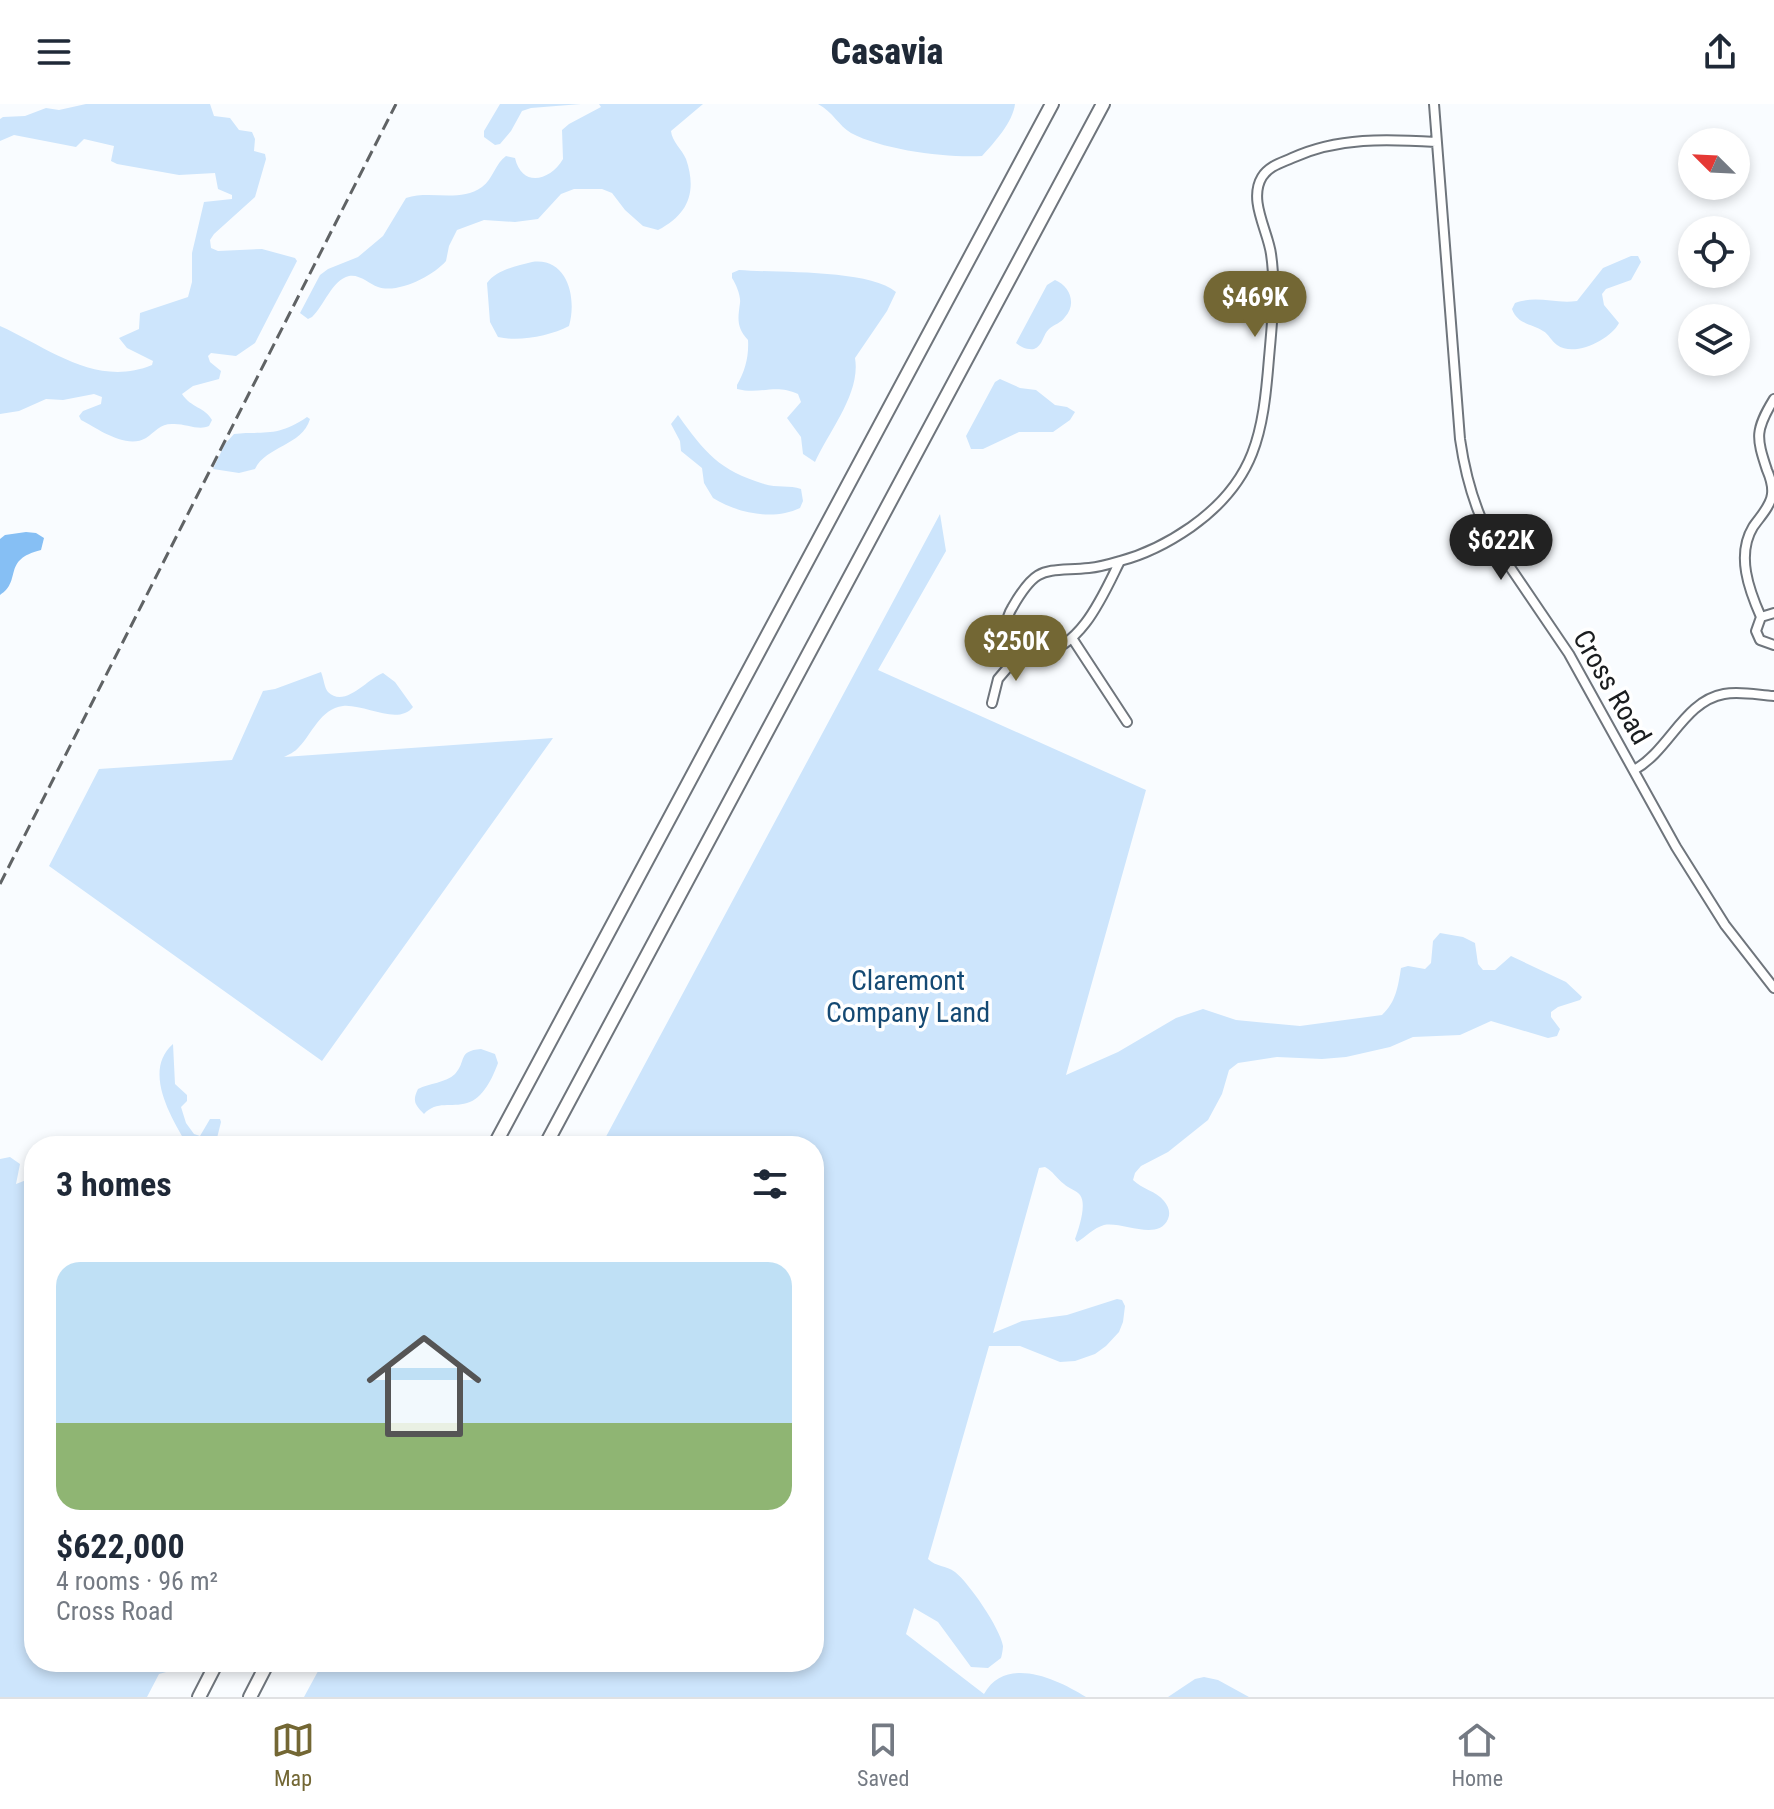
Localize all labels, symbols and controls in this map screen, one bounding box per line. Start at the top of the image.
icon: menu [32,30,76,74]
icon: share [1698,30,1742,74]
text: Casavia [831,31,943,73]
north arrow [1678,128,1750,200]
map controls [1678,128,1750,376]
button: locate [1678,216,1750,288]
pin: $469K [1199,271,1311,339]
text: $469K [1222,282,1288,312]
button: layers [1678,304,1750,376]
pin: $622K [1445,514,1557,582]
text: $622K [1468,525,1534,555]
pin: $250K [960,615,1072,683]
street label: Cross Road [1566,624,1658,750]
text: $250K [983,626,1049,656]
park label: Claremont Company Land [826,964,990,1029]
icon: filters [748,1162,792,1206]
text: 3 homes [56,1164,172,1204]
icon: home [352,1314,496,1458]
text: $622,000 [56,1526,185,1566]
text: 4 rooms · 96 m² [56,1566,218,1596]
text: Cross Road [56,1596,173,1626]
tab: Map [271,1718,315,1791]
tab: Saved [857,1718,909,1791]
tab: Home [1451,1718,1503,1791]

